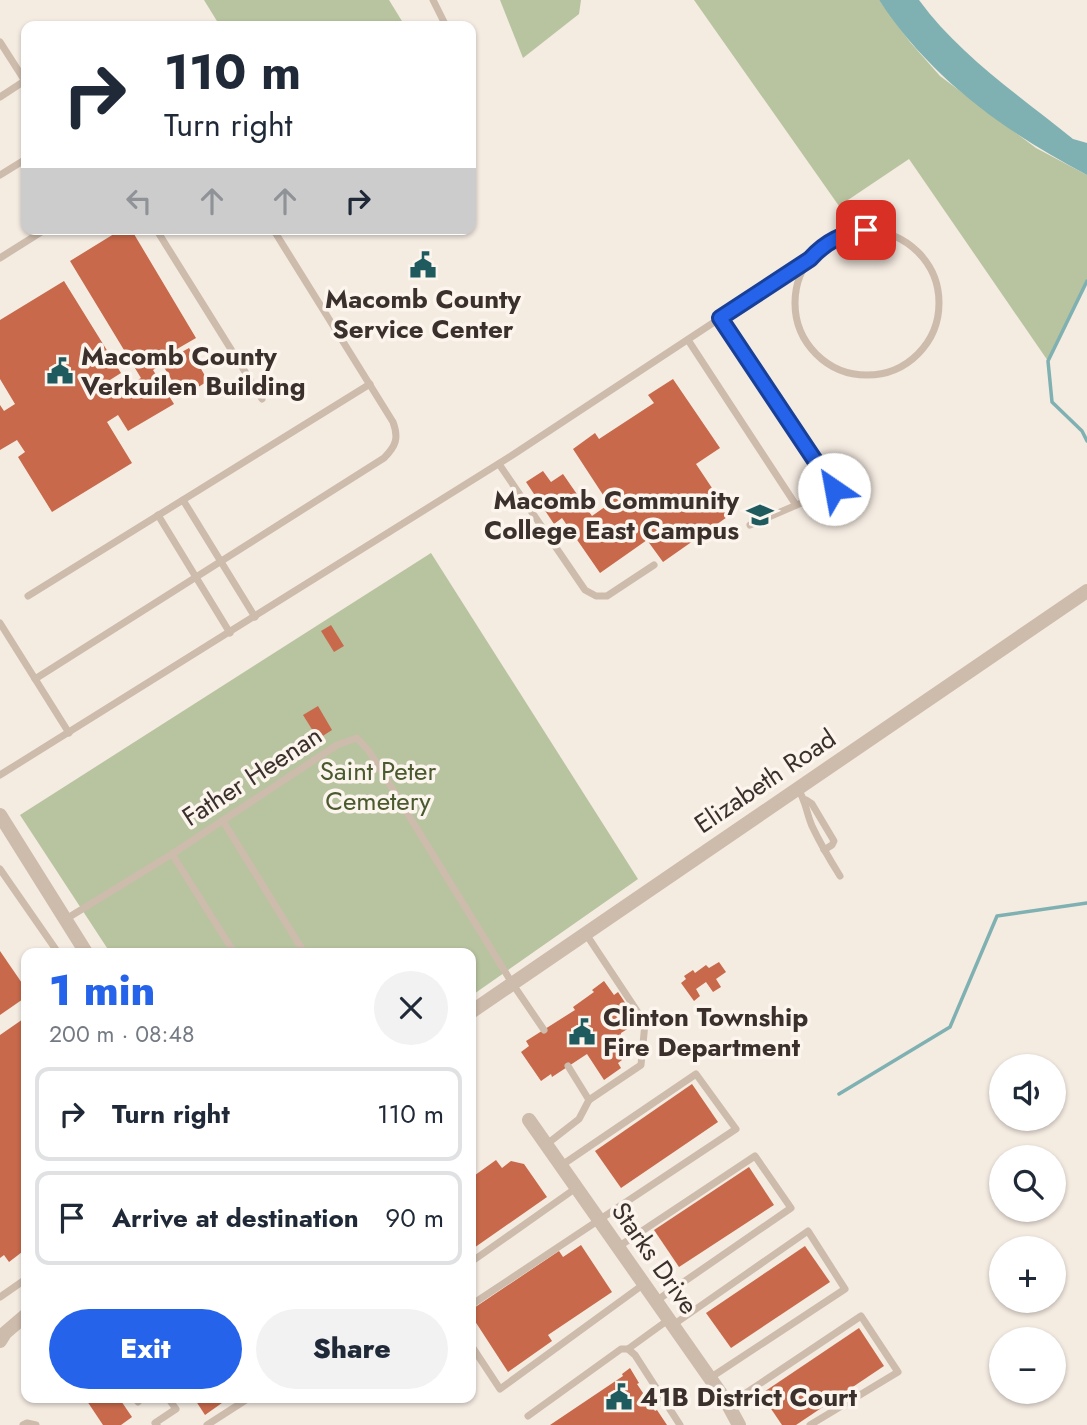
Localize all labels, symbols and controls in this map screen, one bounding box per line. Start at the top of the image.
text: 110 m [164,37,301,107]
icon: right [49,49,140,140]
text: Turn right [164,102,293,148]
icon: left [120,182,158,220]
icon: ahead [193,182,231,220]
icon: ahead [266,182,304,220]
icon: right [339,182,377,220]
pin [836,200,896,260]
icon: arrive [847,211,885,249]
public building icon: Macomb County Service Center [408,250,438,280]
place label: Macomb County Service Center [325,280,521,348]
place label: Macomb County Verkuilen Building [80,337,306,405]
public building icon: Macomb County Verkuilen Building [45,356,75,386]
position arrow [797,452,871,526]
place label: Macomb Community College East Campus [484,481,739,549]
school or university icon: Macomb Community College East Campus [745,500,775,530]
street label: Father Heenan [175,717,329,835]
street label: Elizabeth Road [687,720,843,842]
park label: Saint Peter Cemetery [320,752,436,820]
text: 1 min [49,960,155,1021]
button: close [374,971,448,1045]
place label: Clinton Township Fire Department [603,998,808,1066]
text: 200 m · 08:48 [49,1017,194,1051]
public building icon: Clinton Township Fire Department [567,1017,597,1047]
map controls [989,1054,1066,1404]
button: sound [989,1054,1066,1131]
icon: right [53,1095,91,1133]
text: Turn right [112,1095,230,1133]
text: 110 m [377,1095,444,1133]
button: search [989,1145,1066,1222]
street label: Starks Drive [602,1194,708,1322]
icon: arrive [53,1199,91,1237]
text: Arrive at destination [112,1199,359,1237]
text: 90 m [385,1199,444,1237]
button: + [989,1236,1066,1313]
button: Exit [49,1309,242,1389]
button: Share [256,1309,448,1389]
button: − [989,1327,1066,1404]
place label: 41B District Court [640,1378,858,1416]
public building icon: 41B District Court [604,1382,634,1412]

